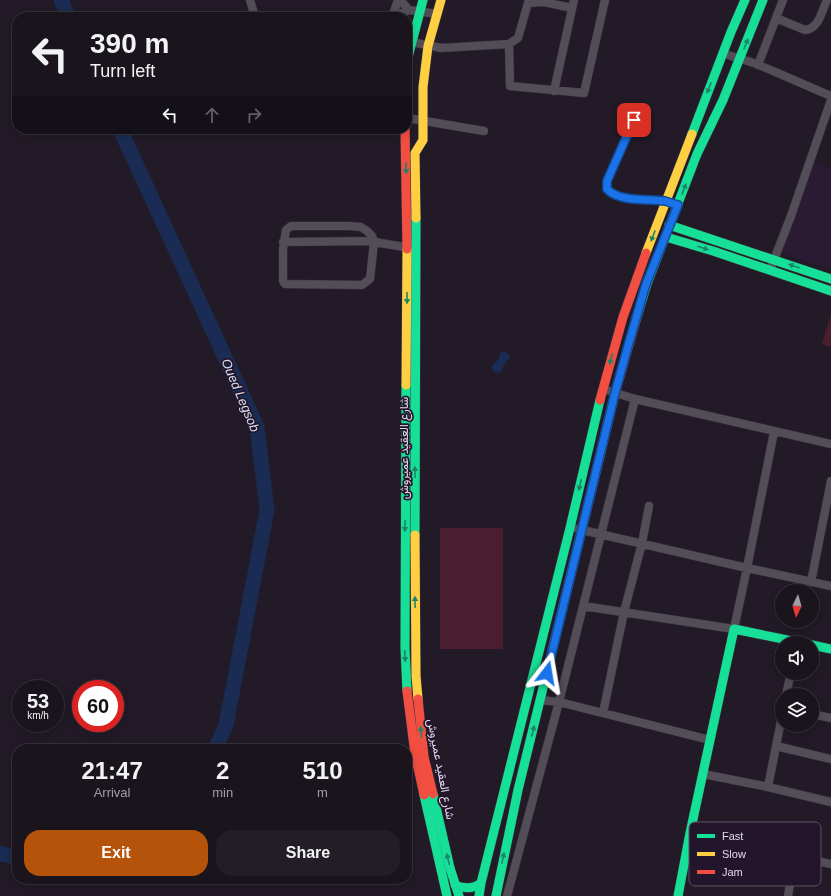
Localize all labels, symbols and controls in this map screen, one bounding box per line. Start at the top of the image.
icon: left [24,28,76,80]
text: 390 m [90,28,169,59]
one-way arrow [744,37,750,49]
text: Turn left [90,61,155,81]
one-way arrow [706,83,712,95]
pin [617,103,651,137]
icon: left [159,104,181,126]
icon: ahead [201,104,223,126]
icon: right [243,104,265,126]
icon: arrive [623,109,645,131]
one-way arrow [403,162,409,175]
one-way arrow [681,182,687,194]
one-way arrow [649,230,655,242]
one-way arrow [697,245,709,251]
one-way arrow [788,263,800,269]
one-way arrow [404,292,410,305]
one-way arrow [608,352,614,365]
water label: Oued Legsob [218,356,263,434]
street label: شارع العقيد عميروش [397,397,413,499]
one-way arrow [412,465,418,478]
one-way arrow [577,479,583,491]
one-way arrow [402,520,408,533]
north arrow [775,584,819,628]
map controls [775,584,819,732]
one-way arrow [412,595,418,608]
button: sound [775,636,819,680]
one-way arrow [402,650,408,663]
position arrow [526,652,568,694]
speed limit sign: 60 [72,680,124,732]
button: layers [775,688,819,732]
text: 53 [27,690,49,712]
text: km/h [27,710,49,721]
street label: شارع العقيد عميروش [422,717,458,821]
one-way arrow [418,725,424,738]
one-way arrow [530,725,536,737]
text: 21:47 [81,757,143,784]
text: 2 [216,757,229,784]
text: 510 [303,757,343,784]
text: Arrival [94,785,131,800]
text: min [212,785,233,800]
text: m [317,785,328,800]
legend [689,822,821,886]
button: Exit [24,830,208,876]
button: Share [216,830,400,876]
text: Fast [722,830,743,842]
text: Slow [722,848,746,860]
one-way arrow [444,852,450,865]
one-way arrow [501,852,507,864]
text: Jam [722,866,743,878]

